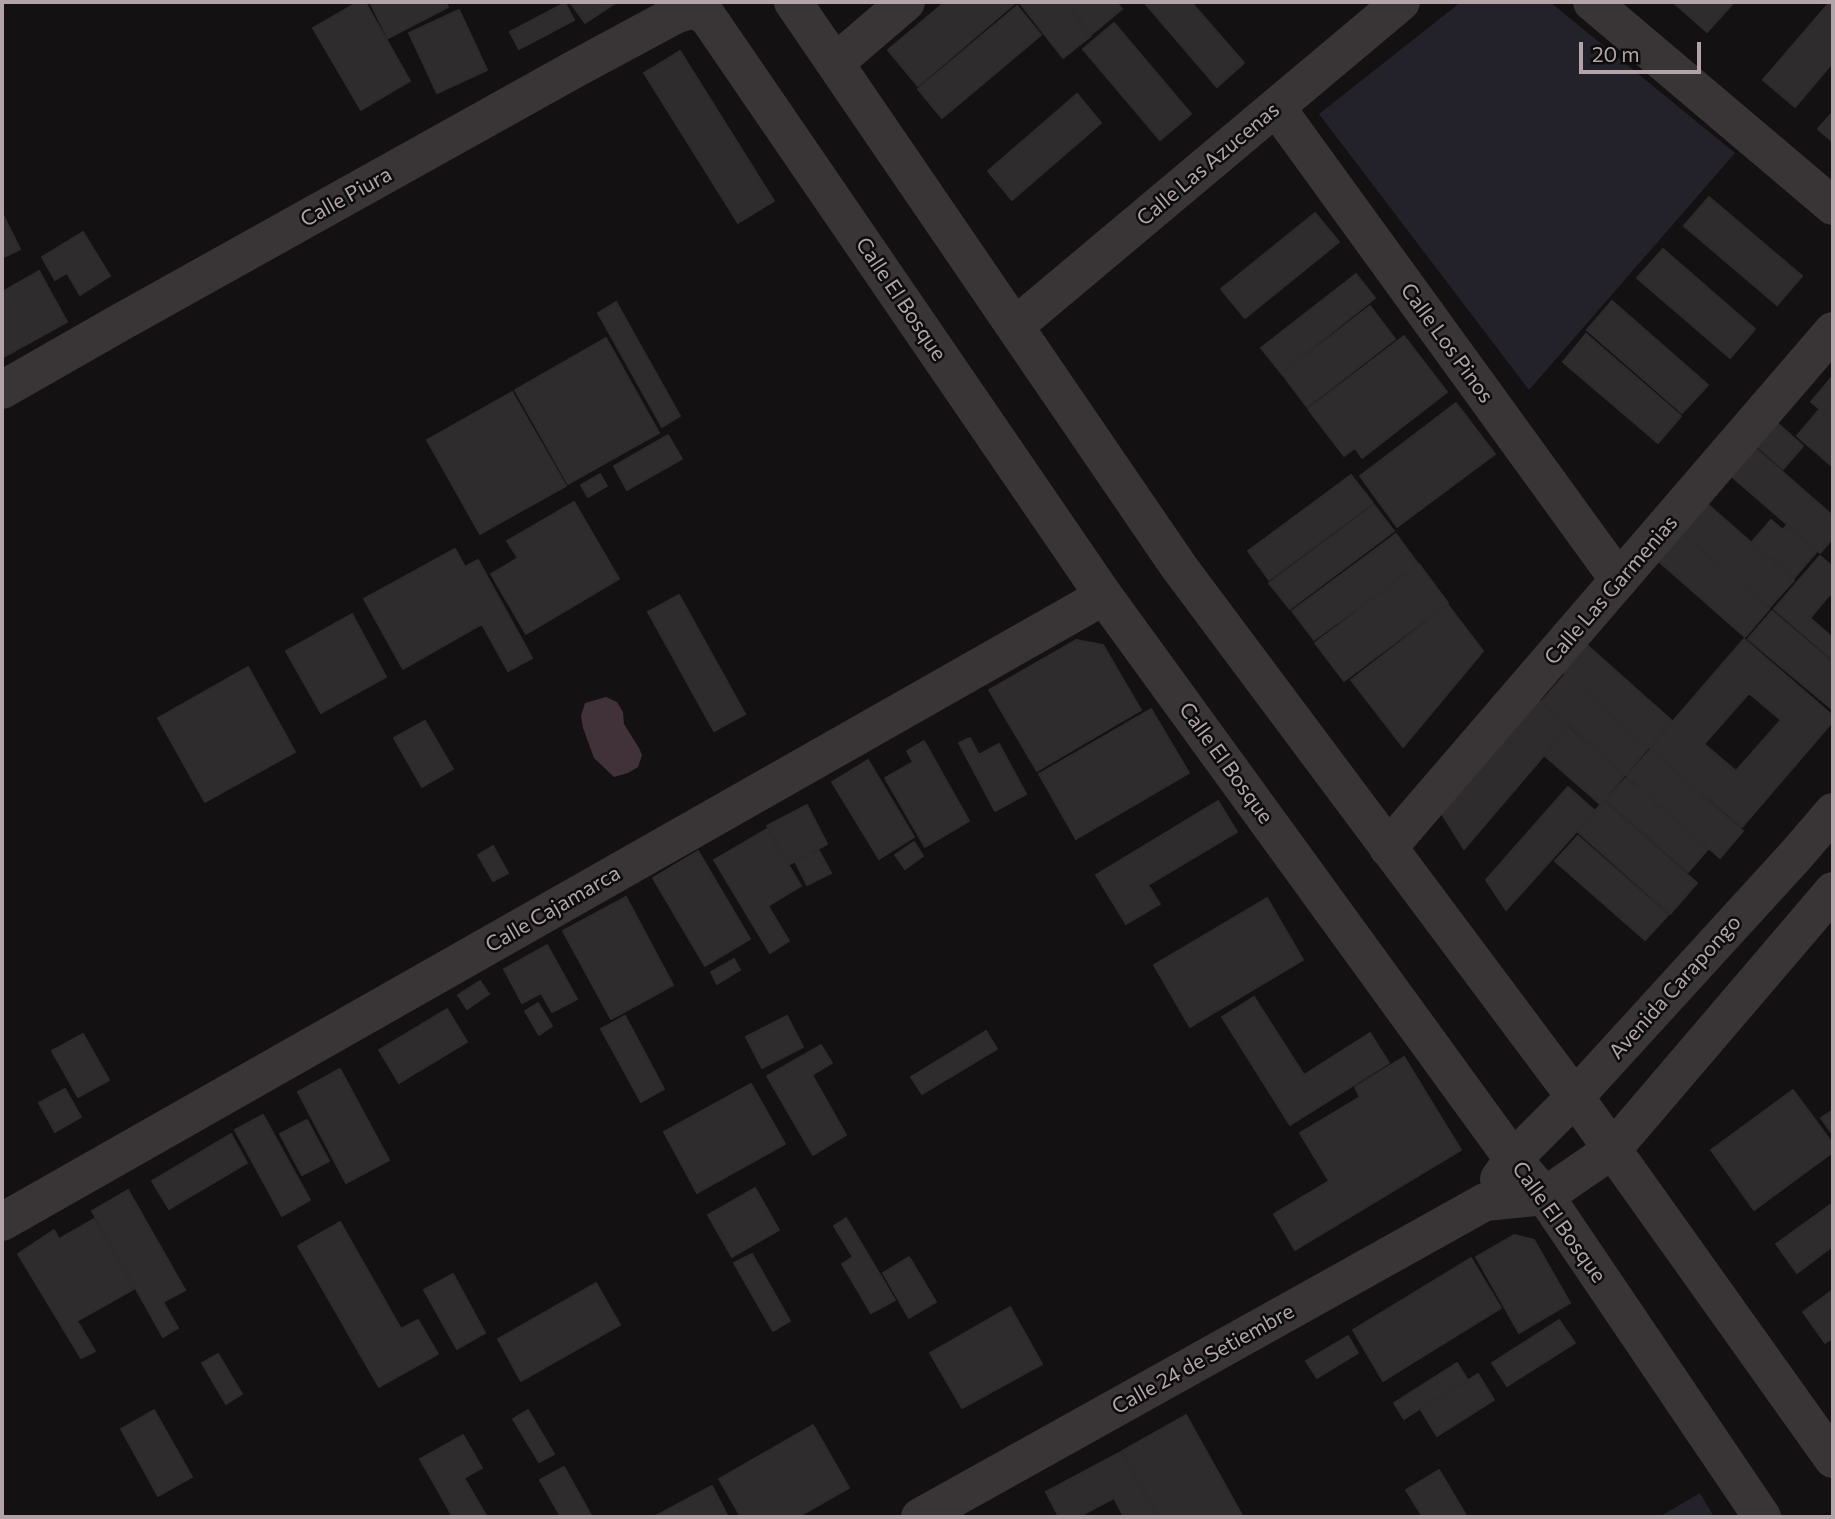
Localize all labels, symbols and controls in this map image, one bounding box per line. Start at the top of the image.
scale bar [1583,28,1706,72]
text: 20 m [1592,41,1640,66]
street label: Calle Las Azucenas [1132,97,1284,231]
street label: Calle Piura [296,162,396,232]
street label: Calle El Bosque [850,232,952,366]
street label: Calle Los Pinos [1395,278,1499,408]
street label: Calle Las Garmenias [1539,510,1683,670]
street label: Calle El Bosque [1174,698,1278,828]
street label: Calle Cajamarca [481,860,625,958]
street label: Avenida Carapongo [1604,910,1746,1064]
street label: Calle El Bosque [1507,1157,1611,1287]
street label: Calle 24 de Setiembre [1107,1298,1299,1420]

